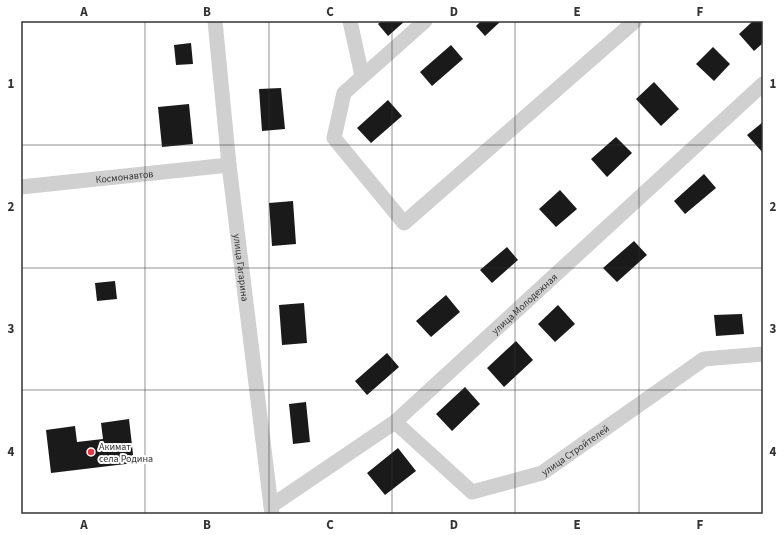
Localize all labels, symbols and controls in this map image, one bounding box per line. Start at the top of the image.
text: A [79,3,88,21]
text: B [203,3,211,21]
text: C [326,3,334,21]
text: D [450,3,458,21]
text: E [573,3,581,21]
text: F [697,3,704,21]
text: 1 [8,75,15,93]
text: 1 [770,75,777,93]
street label: Космонавтов [95,167,154,187]
text: 2 [8,198,15,216]
text: 2 [770,198,777,216]
street label: улица Гагарина [230,233,252,302]
street label: улица Молодежная [489,270,561,338]
text: 3 [8,320,15,338]
text: 3 [770,320,777,338]
street label: улица Стройтелей [539,422,612,479]
place label: Акимат села Родина [99,440,153,466]
text: 4 [8,443,15,461]
text: 4 [770,443,777,461]
marker: Акимат села Родина [86,447,96,457]
text: A [79,516,88,534]
text: B [203,516,211,534]
text: C [326,516,334,534]
text: D [450,516,458,534]
text: E [573,516,581,534]
text: F [697,516,704,534]

